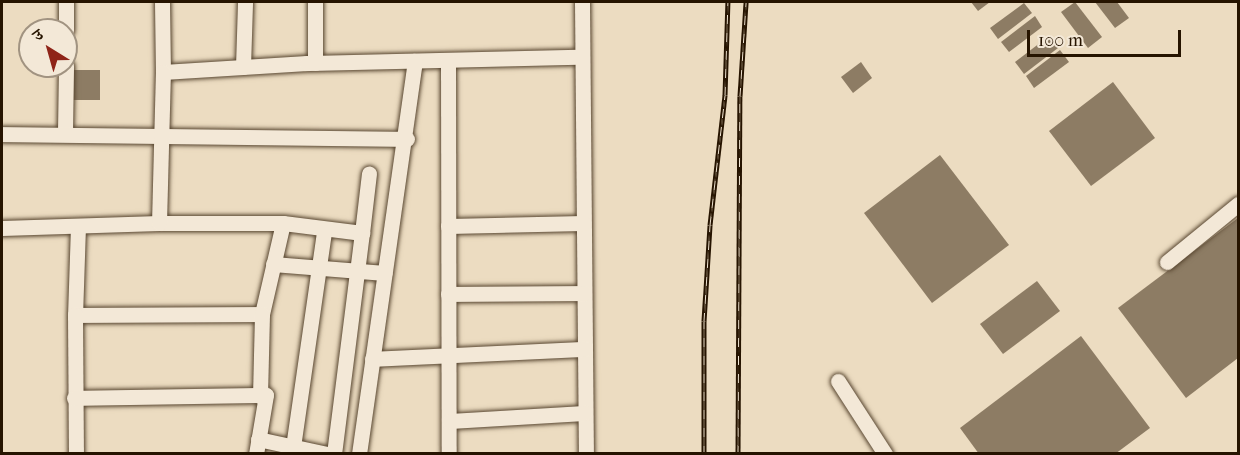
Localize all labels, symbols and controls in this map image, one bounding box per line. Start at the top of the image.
north arrow [18,18,78,78]
scale bar [1030,18,1184,56]
text: उ [29,25,47,45]
text: 100 m [1038,30,1083,51]

